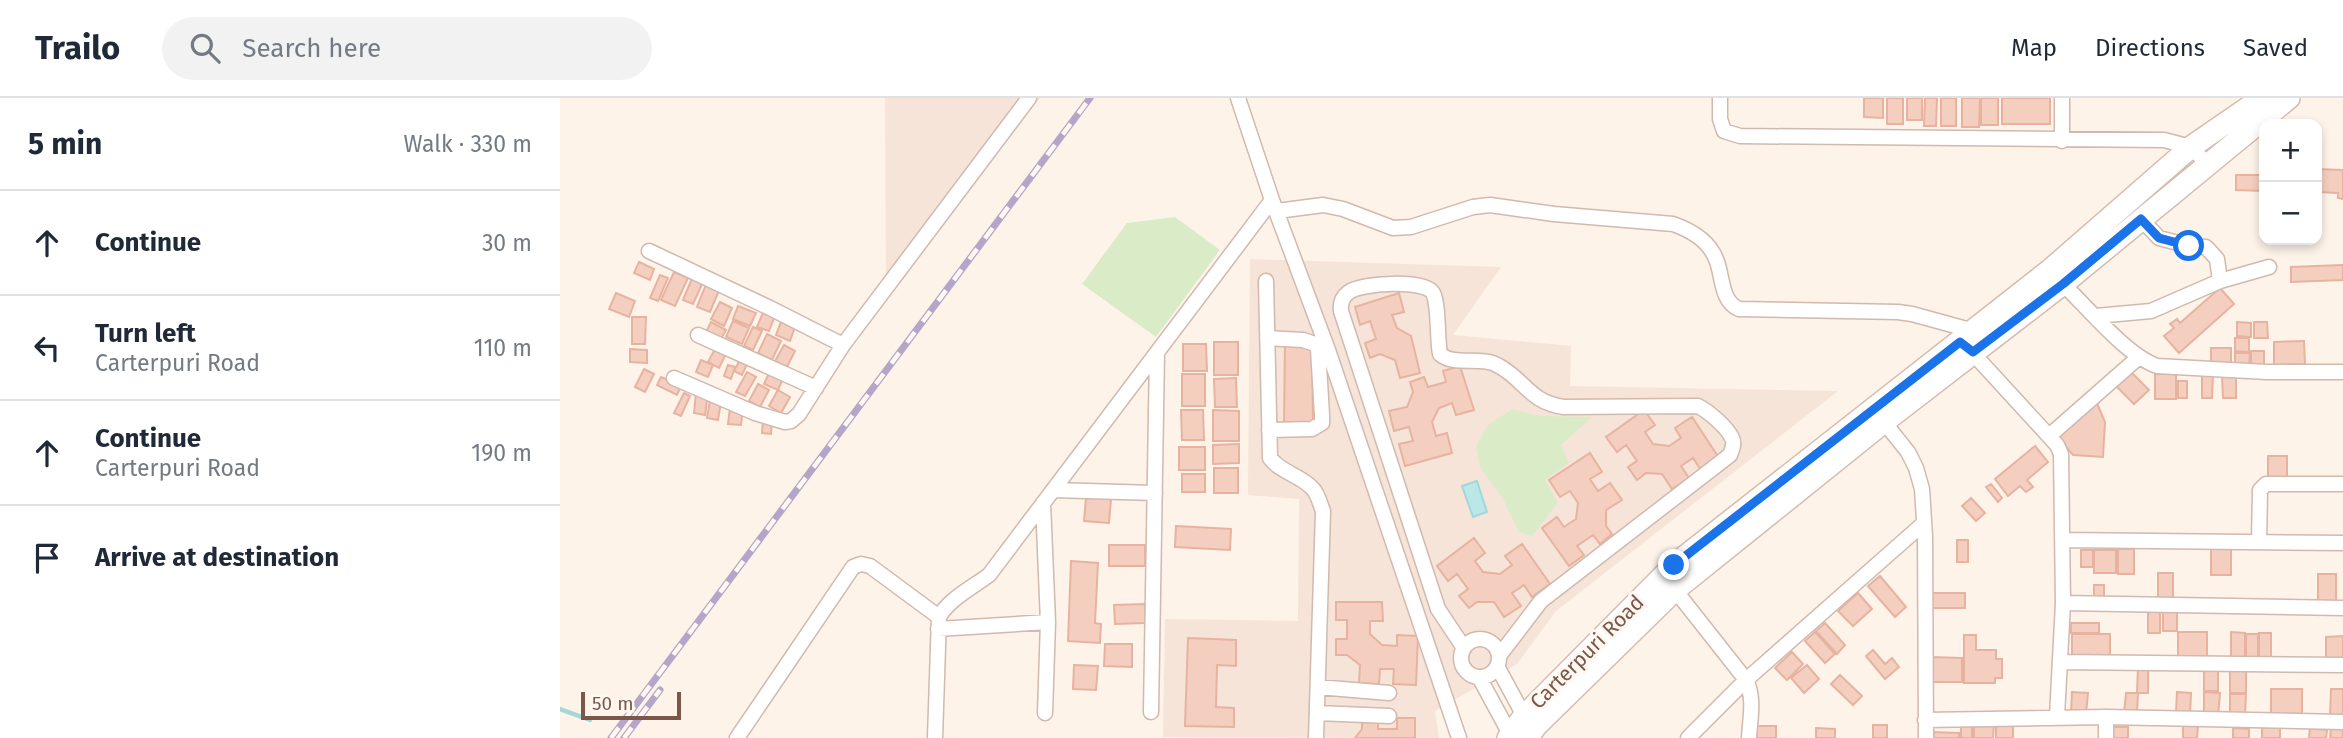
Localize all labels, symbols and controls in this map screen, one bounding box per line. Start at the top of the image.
search box [162,17,652,80]
text: Trailo [35,28,120,68]
icon: search [186,29,224,67]
text: Search here [242,33,381,64]
text: Map [2011,34,2057,62]
text: Directions [2095,34,2205,62]
text: Saved [2243,34,2308,62]
map controls [2259,119,2322,245]
button: + [2259,119,2322,182]
text: 5 min [28,126,102,162]
text: Walk · 330 m [404,130,532,158]
button: − [2259,182,2322,245]
icon: ahead [28,224,66,262]
text: Continue [95,227,201,258]
text: 30 m [482,229,532,257]
route start [2173,230,2204,261]
text: Turn left [95,318,196,349]
icon: left [28,329,66,367]
text: 110 m [474,334,532,362]
text: Carterpuri Road [95,349,260,377]
text: Continue [95,423,201,454]
icon: ahead [28,434,66,472]
text: 190 m [471,439,532,467]
text: Carterpuri Road [95,454,260,482]
icon: arrive [28,539,66,577]
text: Arrive at destination [95,542,339,573]
route end [1658,549,1689,580]
street label: Carterpuri Road [1525,590,1649,714]
scale bar [581,689,681,721]
text: 50 m [592,692,633,715]

